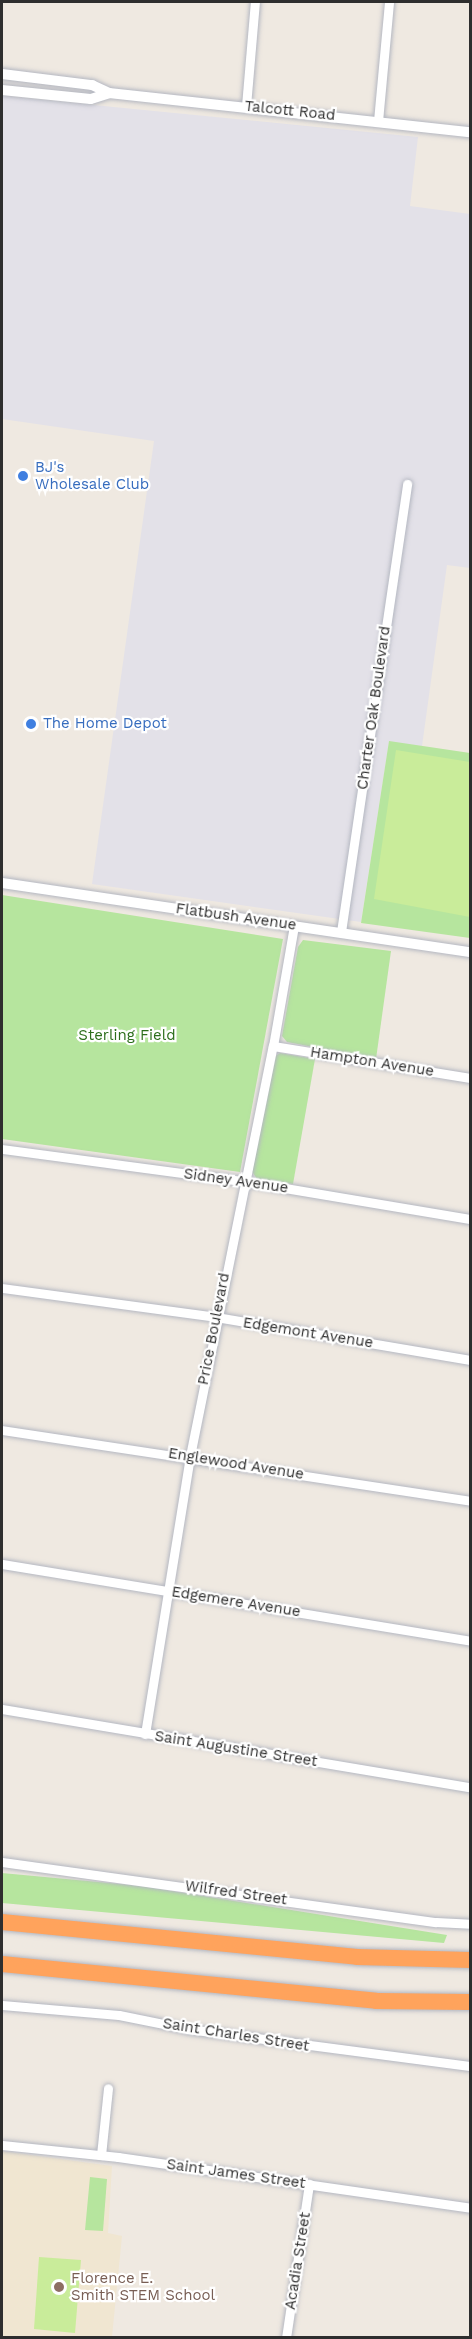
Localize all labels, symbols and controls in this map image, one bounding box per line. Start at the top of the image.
street label: Talcott Road [244,97,336,125]
place label: BJ's Wholesale Club [35,458,149,493]
marker: BJ's Wholesale Club [16,469,30,483]
street label: Charter Oak Boulevard [354,625,394,791]
place label: The Home Depot [43,715,167,733]
marker: The Home Depot [24,717,38,731]
street label: Flatbush Avenue [174,900,298,934]
park label: Sterling Field [78,1027,176,1045]
street label: Hampton Avenue [309,1043,435,1081]
street label: Sidney Avenue [182,1165,290,1197]
street label: Price Boulevard [194,1271,234,1387]
street label: Edgemont Avenue [241,1314,375,1352]
street label: Englewood Avenue [167,1444,305,1484]
street label: Edgemere Avenue [170,1583,302,1621]
street label: Saint Augustine Street [153,1727,319,1771]
street label: Wilfred Street [184,1877,288,1909]
street label: Saint Charles Street [161,2015,311,2055]
street label: Saint James Street [165,2155,307,2193]
street label: Acadia Street [281,2211,315,2311]
place label: Florence E. Smith STEM School [71,2269,215,2304]
marker: Florence E. Smith STEM School [52,2280,66,2294]

